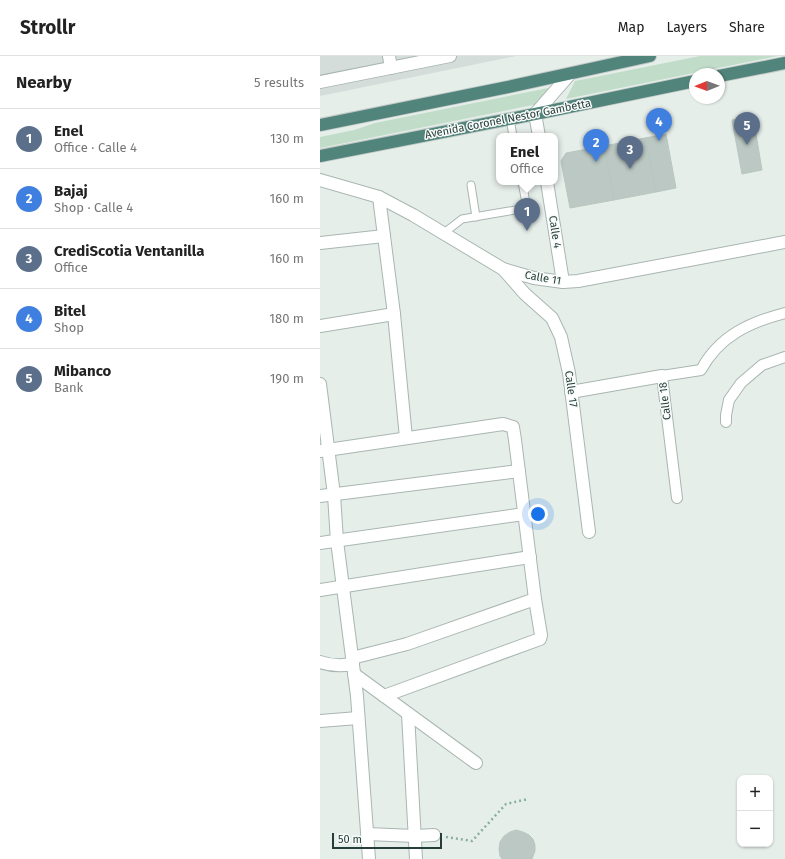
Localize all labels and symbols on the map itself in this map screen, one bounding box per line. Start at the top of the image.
north arrow [689,68,725,104]
street label: Avenida Coronel Nestor Gambetta [424,97,592,141]
pin: 4 [646,108,672,141]
pin: 5 [734,112,760,145]
pin: 2 [583,129,609,162]
pin: 3 [617,136,643,169]
pin: 1 [514,198,540,231]
street label: Calle 4 [546,215,564,249]
street label: Calle 11 [524,268,562,288]
street label: Calle 17 [562,370,580,408]
street label: Calle 18 [656,381,674,421]
your location [528,504,548,524]
scale bar [332,831,442,850]

